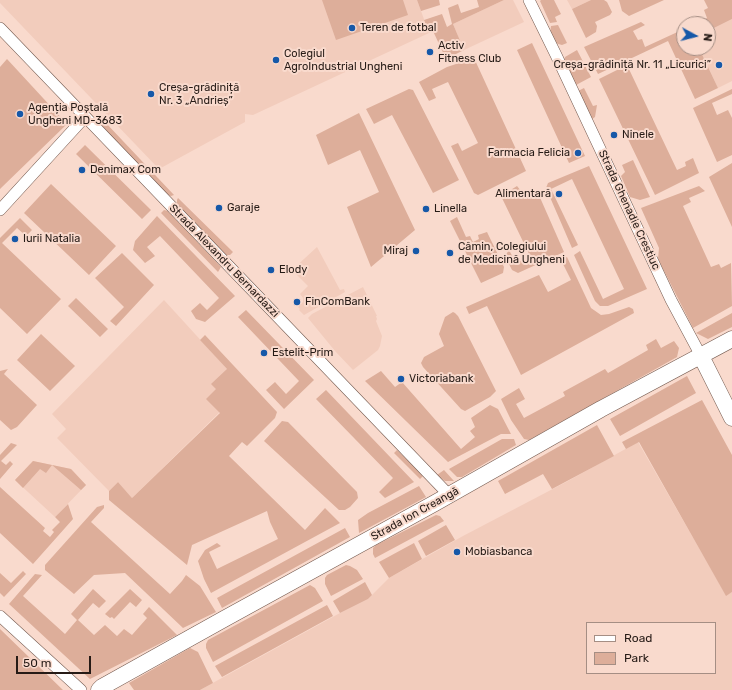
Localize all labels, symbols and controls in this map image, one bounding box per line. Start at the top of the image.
north arrow [676,16,716,56]
place label: Teren de fotbal [360,21,436,35]
marker: Teren de fotbal [347,23,357,33]
text: N [700,33,714,42]
place label: Activ Fitness Club [438,39,501,65]
place label: Colegiul AgroIndustrial Ungheni [284,47,402,73]
marker: Activ Fitness Club [425,47,435,57]
marker: Colegiul AgroIndustrial Ungheni [271,55,281,65]
place label: Creșa-grădiniță Nr. 11 „Licurici” [553,58,711,72]
marker: Creșa-grădiniță Nr. 11 „Licurici” [714,60,724,70]
place label: Creșa-grădiniță Nr. 3 „Andrieș” [159,81,239,107]
marker: Creșa-grădiniță Nr. 3 „Andrieș” [146,89,156,99]
place label: Agenția Poștală Ungheni MD-3683 [28,101,122,127]
marker: Agenția Poștală Ungheni MD-3683 [15,109,25,119]
place label: Ninele [622,128,654,142]
marker: Ninele [609,130,619,140]
place label: Farmacia Felicia [488,146,570,160]
marker: Farmacia Felicia [573,148,583,158]
street label: Strada Ghenadie Crestiuc [595,148,663,272]
place label: Denimax Com [90,163,161,177]
marker: Denimax Com [77,165,87,175]
place label: Alimentară [495,187,551,201]
marker: Alimentară [554,189,564,199]
place label: Garaje [227,201,260,215]
street label: Strada Alexandru Bernardazzi [166,202,282,320]
place label: Linella [434,202,467,216]
marker: Garaje [214,203,224,213]
marker: Linella [421,204,431,214]
place label: Iurii Natalia [23,232,80,246]
marker: Iurii Natalia [10,234,20,244]
place label: Cămin, Colegiului de Medicină Ungheni [458,240,565,266]
place label: Miraj [384,244,408,258]
marker: Miraj [411,246,421,256]
marker: Cămin, Colegiului de Medicină Ungheni [445,248,455,258]
place label: Elody [279,263,307,277]
marker: Elody [266,265,276,275]
place label: FinComBank [305,295,370,309]
marker: FinComBank [292,297,302,307]
place label: Estelit-Prim [272,346,333,360]
marker: Estelit-Prim [259,348,269,358]
place label: Victoriabank [409,372,473,386]
marker: Victoriabank [396,374,406,384]
street label: Strada Ion Creangă [369,484,461,544]
place label: Mobiasbanca [465,545,532,559]
marker: Mobiasbanca [452,547,462,557]
legend [586,622,716,674]
text: Road [624,631,652,645]
scale bar [18,648,93,674]
text: Park [624,651,649,665]
text: 50 m [23,656,51,670]

